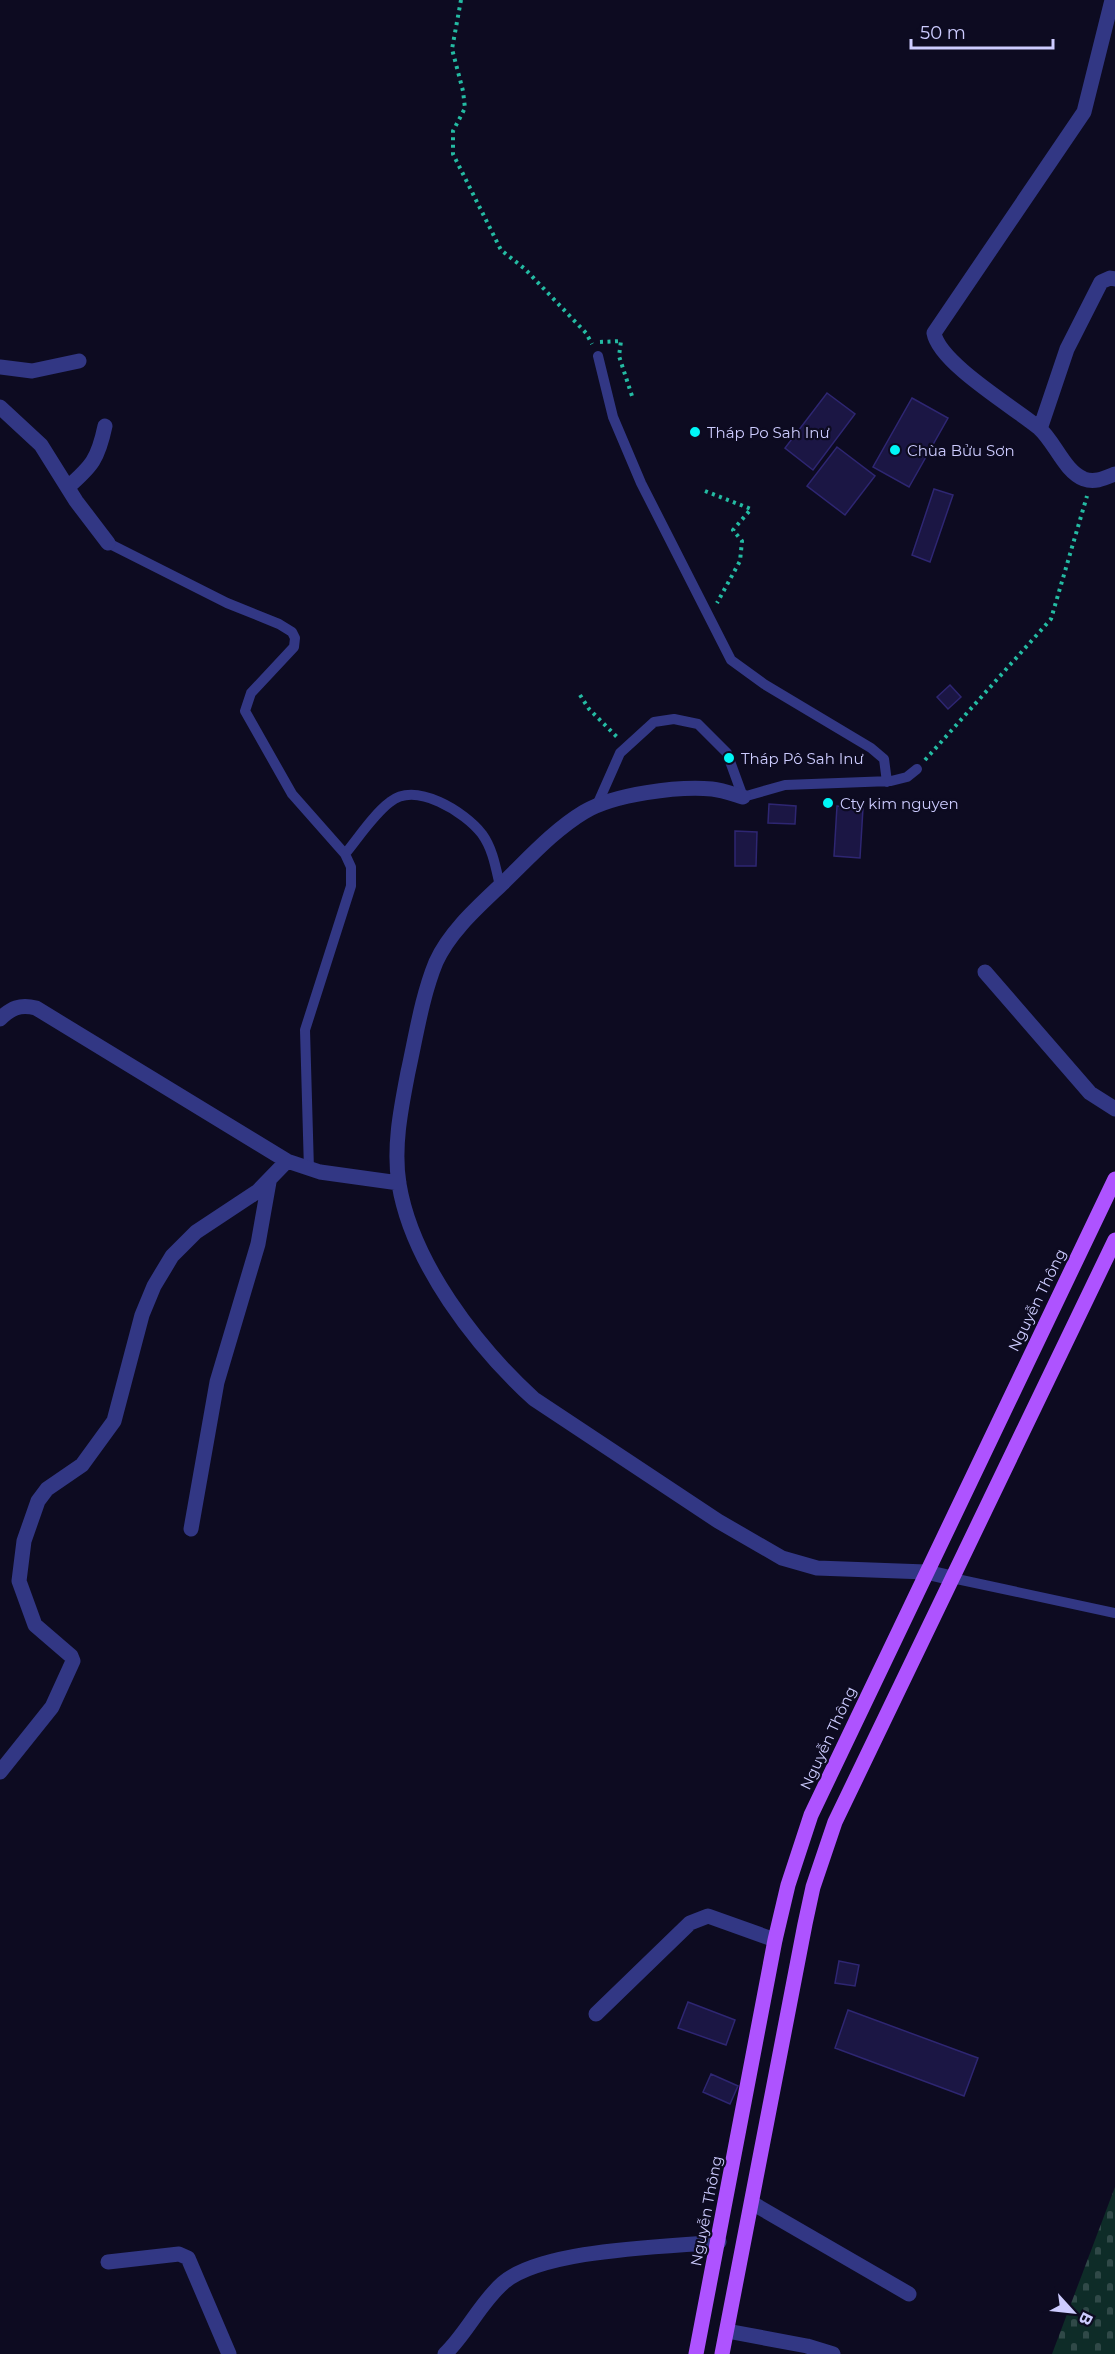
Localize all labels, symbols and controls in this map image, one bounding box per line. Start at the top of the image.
scale bar [911,12,1054,50]
text: 50 m [920,22,966,44]
place label: Tháp Po Sah Inư [707,423,830,442]
marker: Tháp Po Sah Inư [688,425,702,439]
place label: Chùa Bửu Sơn [907,441,1015,460]
marker: Chùa Bửu Sơn [888,443,902,457]
place label: Tháp Pô Sah Inư [741,749,864,768]
marker: Tháp Pô Sah Inư [722,751,736,765]
place label: Cty kim nguyen [840,794,959,813]
marker: Cty kim nguyen [821,796,835,810]
street label: Nguyễn Thông [1004,1245,1070,1355]
street label: Nguyễn Thông [796,1683,860,1793]
street label: Nguyễn Thông [686,2154,726,2268]
north arrow [1043,2282,1103,2342]
text: B [1075,2309,1097,2328]

